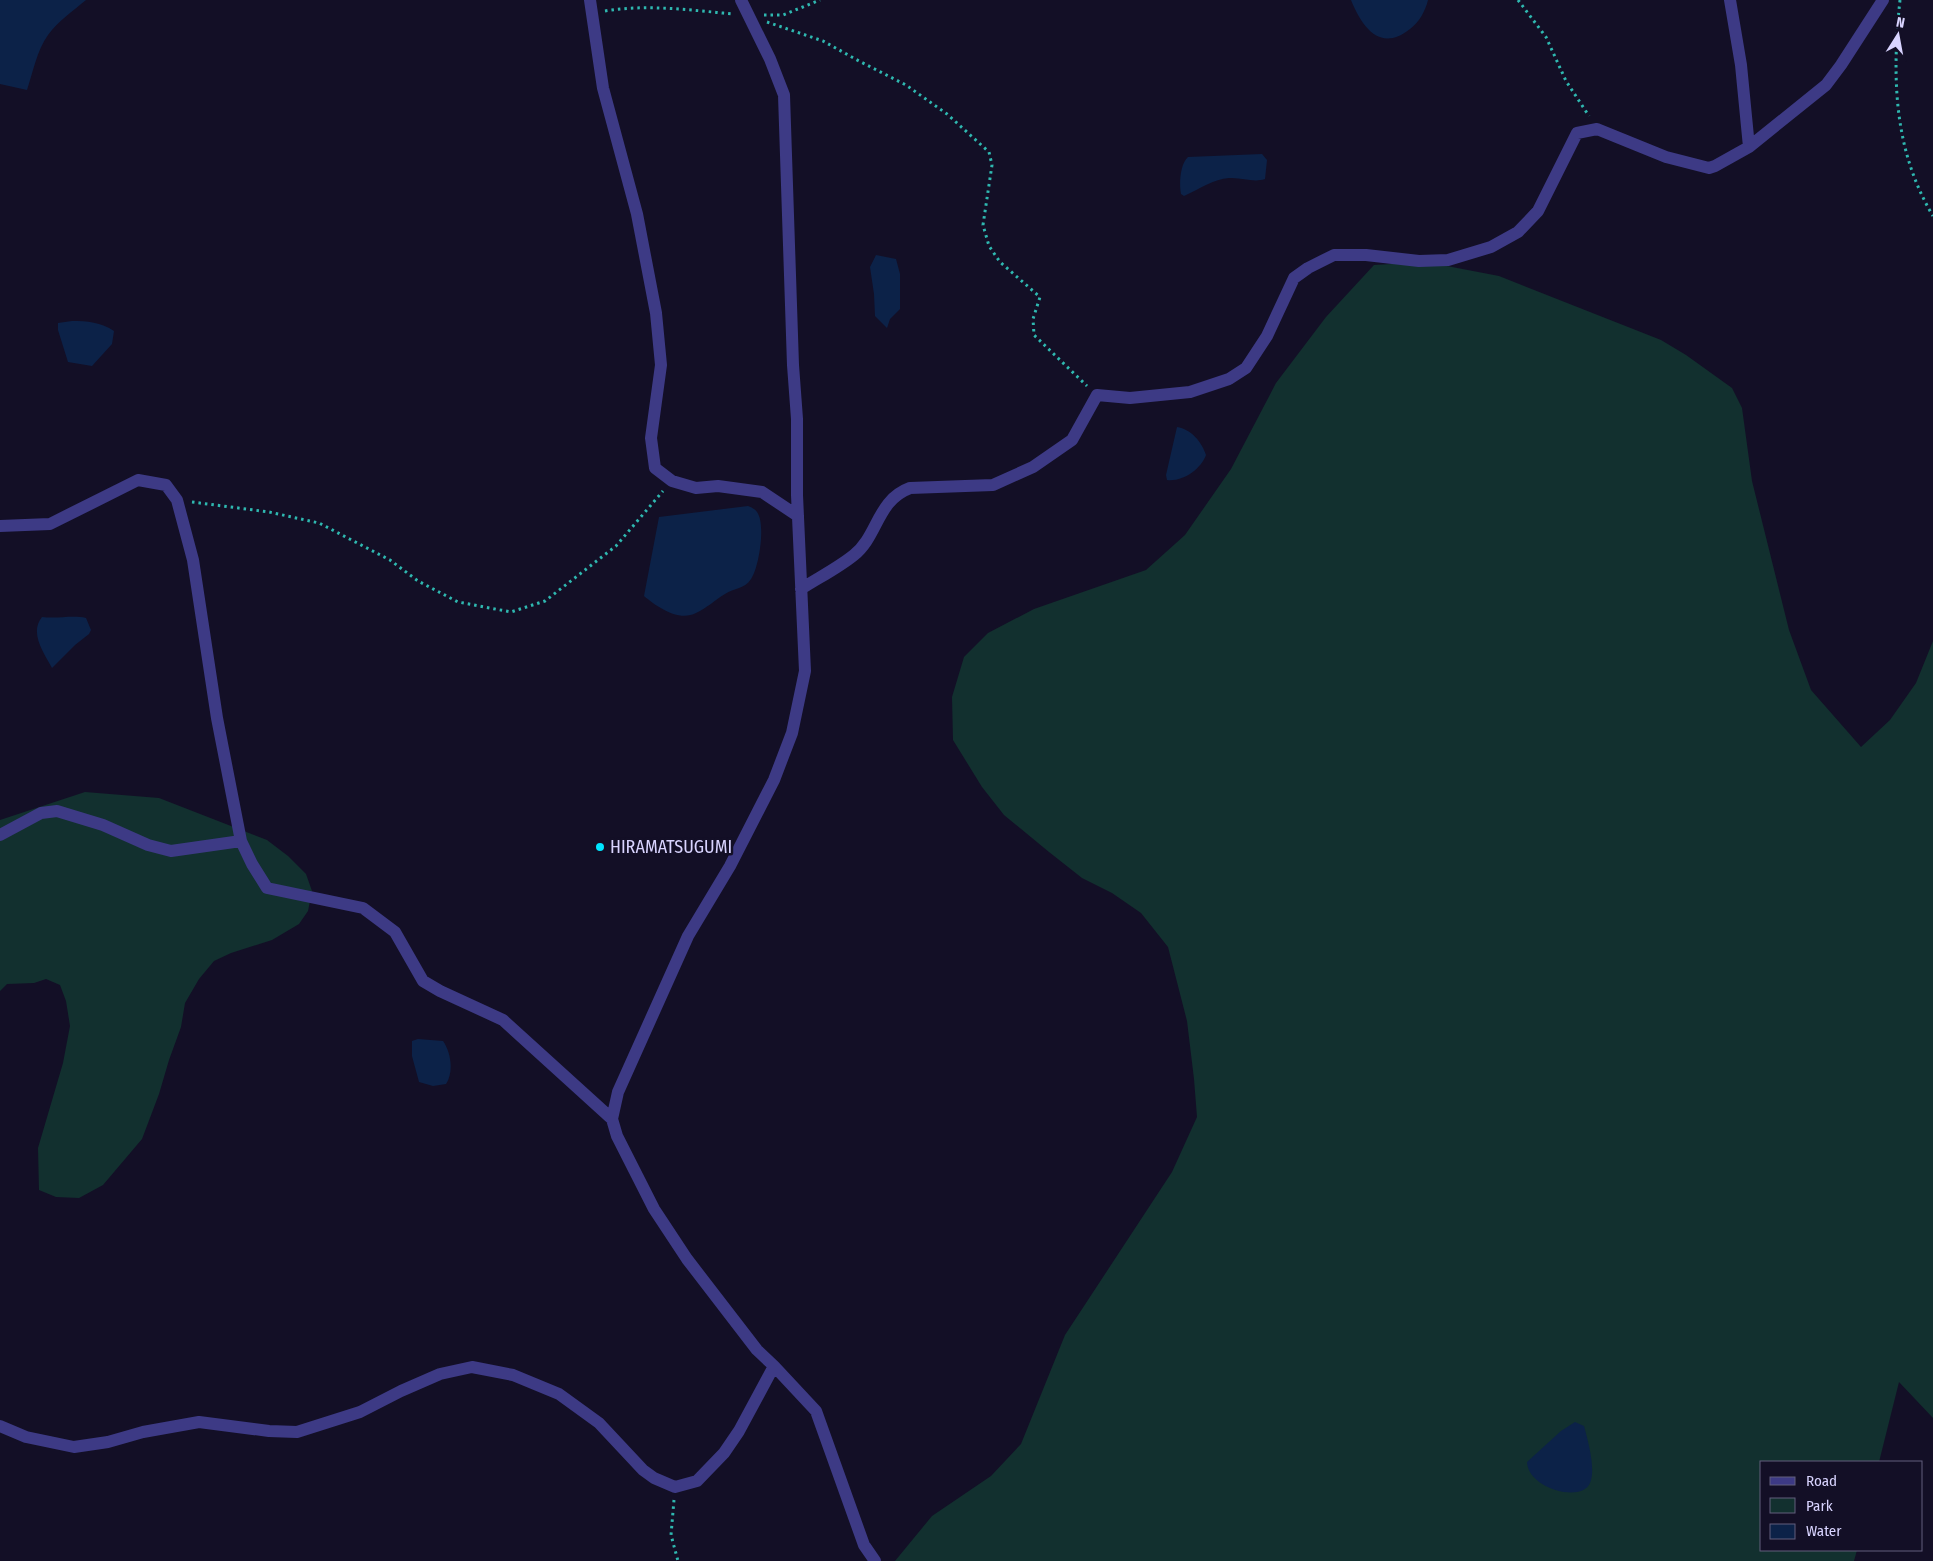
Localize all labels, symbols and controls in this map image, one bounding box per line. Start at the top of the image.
north arrow [1873,10,1923,60]
text: N [1895,14,1906,32]
place label: HIRAMATSUGUMI [610,836,732,858]
marker: HIRAMATSUGUMI [594,841,606,853]
legend [1760,1461,1923,1551]
text: Road [1806,1472,1837,1490]
text: Park [1806,1497,1833,1515]
text: Water [1806,1522,1842,1540]

